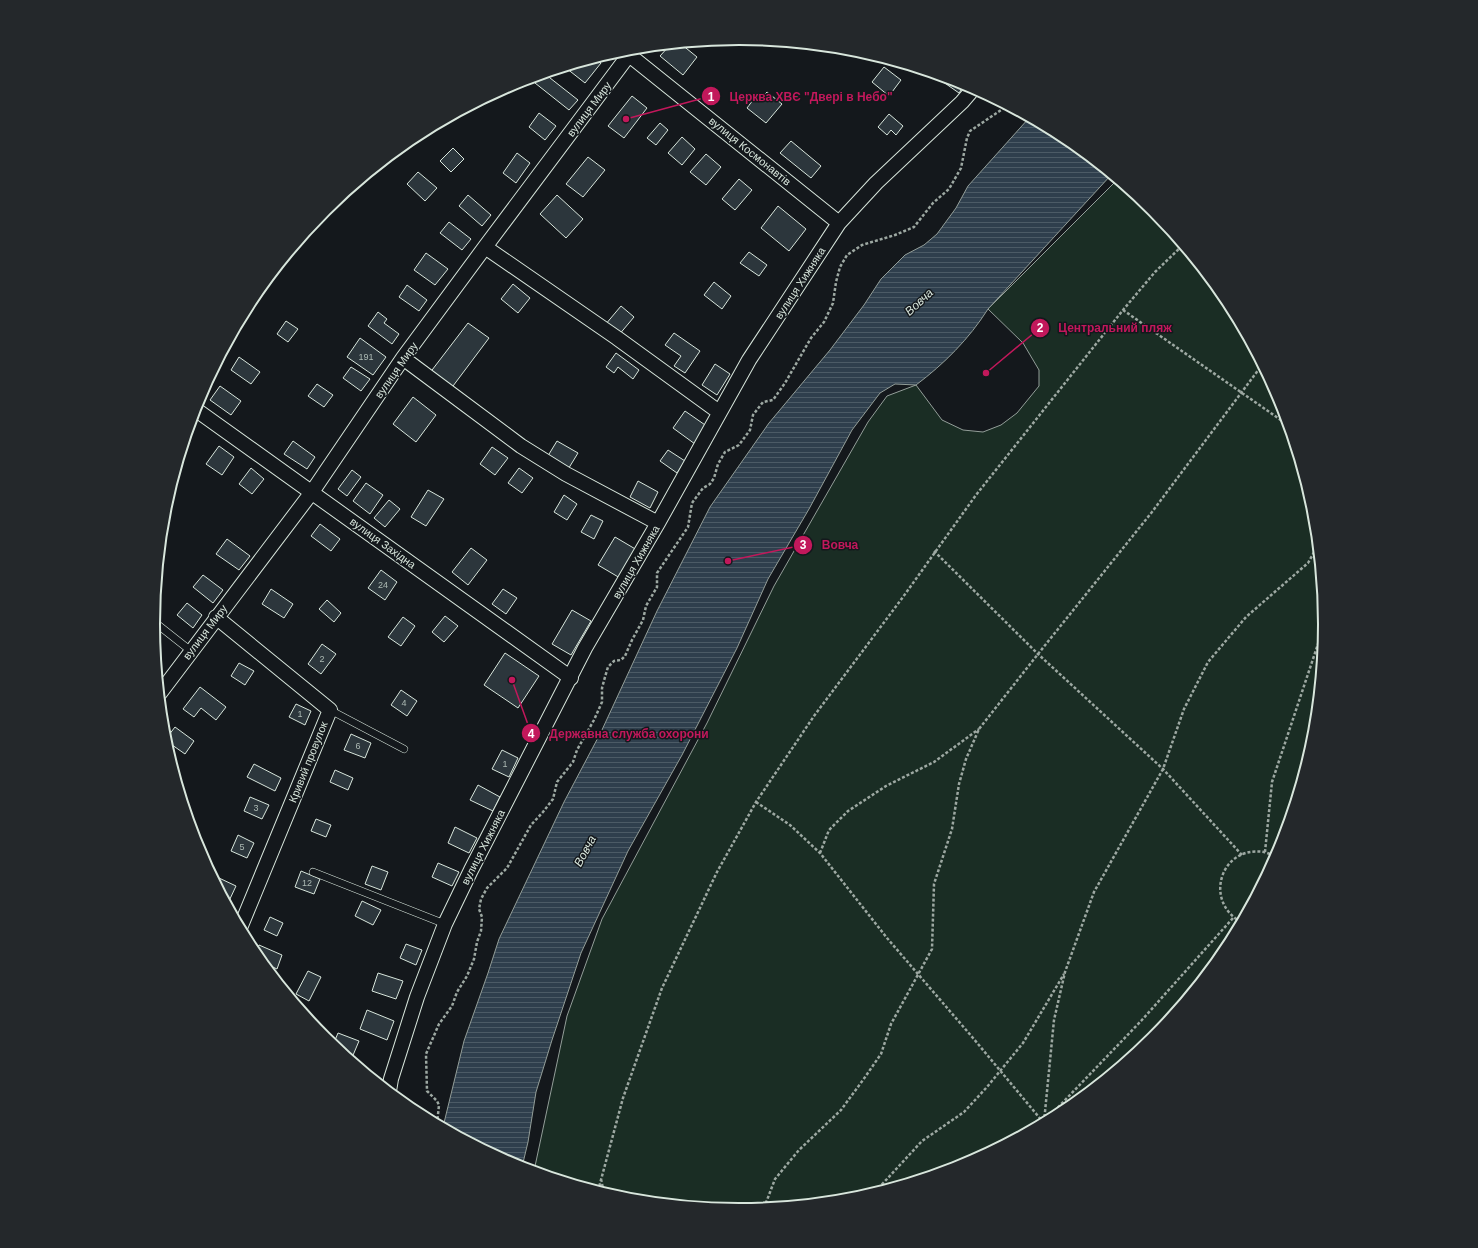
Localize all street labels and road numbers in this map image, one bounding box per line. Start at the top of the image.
street label: вулиця Миру [564,79,614,139]
street label: вулиця Космонавтів [707,114,793,188]
street label: вулиця Хижняка [772,244,828,321]
street label: вулиця Миру [372,339,420,400]
street label: вулиця Західна [348,515,419,571]
street label: вулиця Хижняка [610,522,662,601]
street label: вулиця Миру [180,602,230,662]
street label: Кривий провулок [286,720,330,804]
street label: вулиця Хижняка [459,807,508,887]

